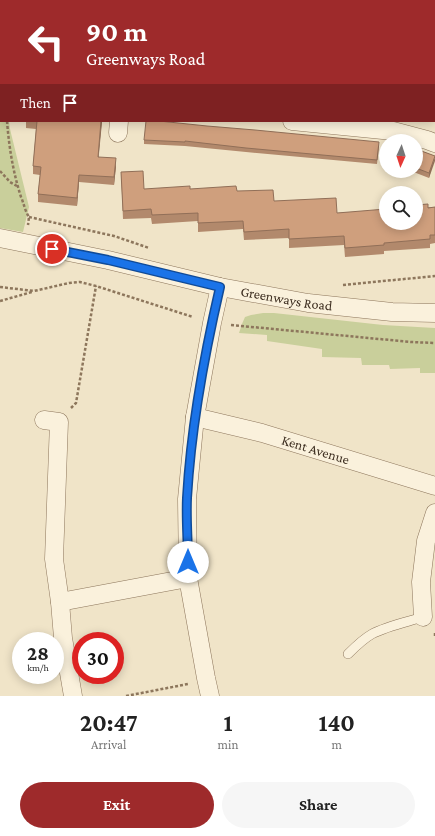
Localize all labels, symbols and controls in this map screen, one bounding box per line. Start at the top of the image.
icon: left [20,16,72,68]
text: 90 m [86,16,147,47]
text: Greenways Road [86,49,205,69]
icon: arrive [59,92,81,114]
text: Then [20,95,51,111]
north arrow [379,134,423,178]
map controls [379,134,423,230]
button: search [379,186,423,230]
pin [35,232,69,266]
icon: arrive [41,238,63,260]
street label: Greenways Road [239,283,334,314]
street label: Kent Avenue [280,432,352,467]
position arrow [167,541,209,583]
speed limit sign: 30 [72,632,124,684]
text: 28 [27,642,49,664]
text: km/h [27,662,49,673]
text: 20:47 [80,709,138,736]
text: 1 [223,709,232,736]
text: 140 [318,709,355,736]
text: Arrival [91,737,126,752]
text: min [218,737,238,752]
text: m [331,737,342,752]
button: Exit [20,782,214,828]
button: Share [222,782,415,828]

